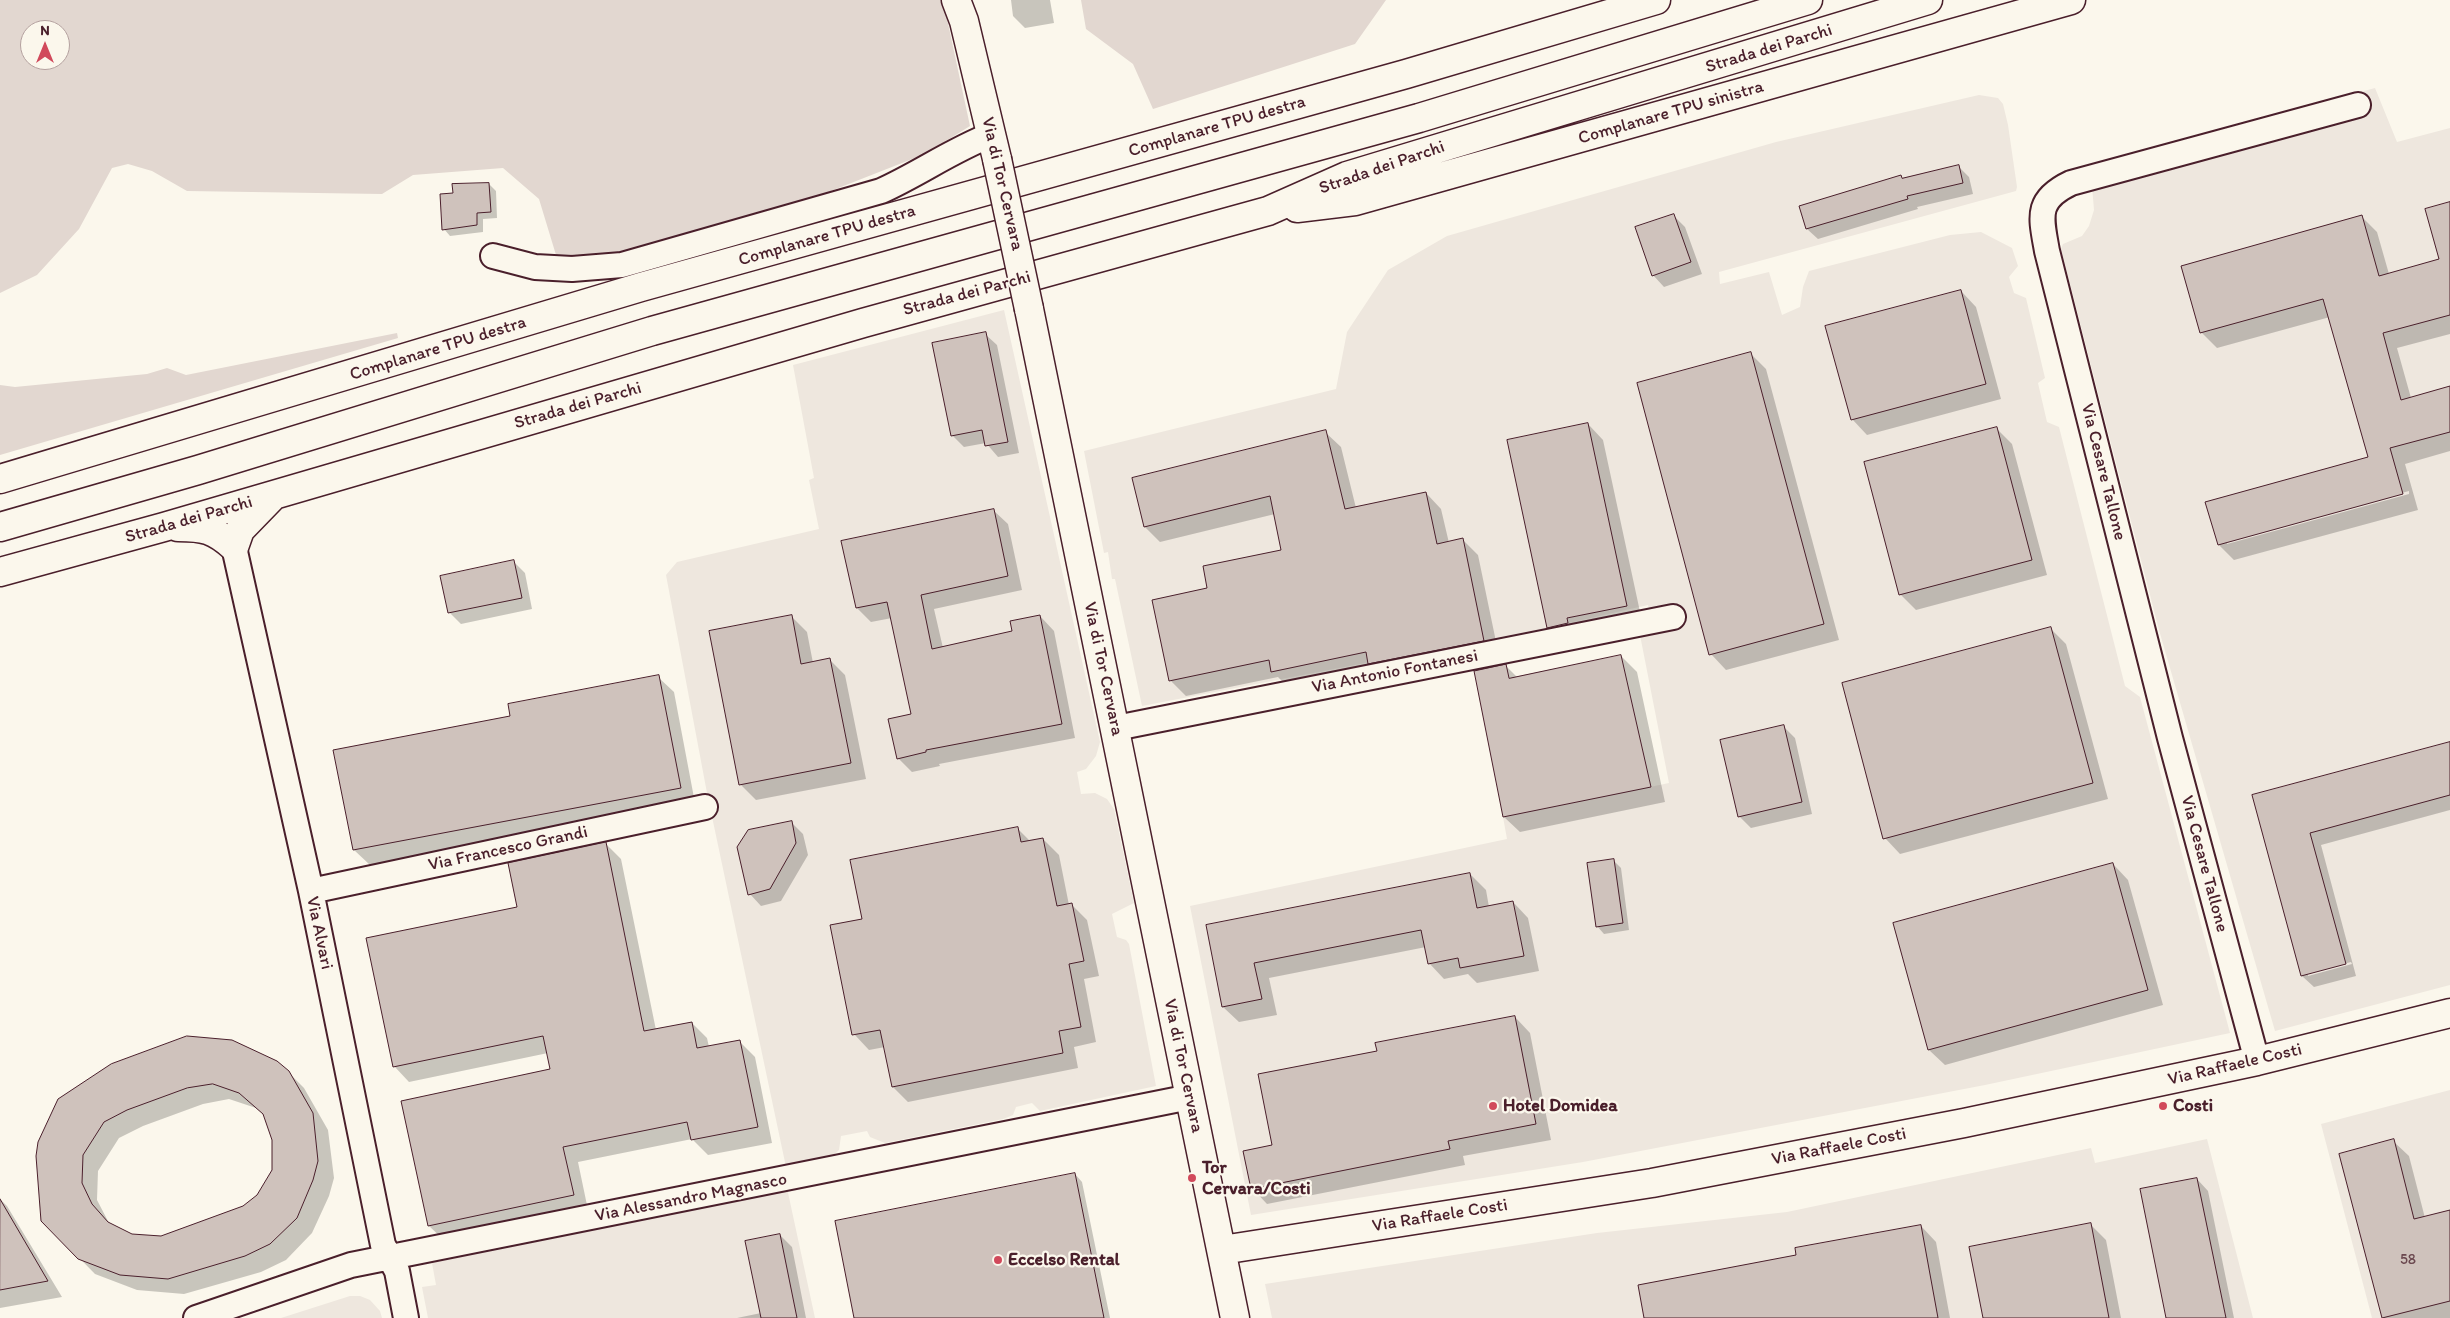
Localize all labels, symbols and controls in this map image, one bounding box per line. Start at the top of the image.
street label: Strada dei Parchi [1703,19,1835,79]
north arrow [20,20,70,70]
text: N [40,22,50,39]
street label: Complanare TPU sinistra [1576,76,1766,150]
street label: Complanare TPU destra [1126,91,1308,163]
street label: Via di Tor Cervara [976,115,1028,253]
street label: Strada dei Parchi [1316,136,1448,200]
street label: Complanare TPU destra [736,200,918,272]
street label: Strada dei Parchi [901,267,1033,321]
street label: Complanare TPU destra [347,312,529,386]
street label: Strada dei Parchi [512,378,644,434]
street label: Via Cesare Tallone [2076,401,2130,543]
street label: Strada dei Parchi [123,492,255,548]
street label: Via di Tor Cervara [1078,600,1128,738]
street label: Via Antonio Fontanesi [1310,645,1480,699]
street label: Via Cesare Tallone [2175,793,2233,935]
street label: Via Francesco Grandi [426,822,590,876]
street label: Via Alvari [301,894,337,972]
street label: Via di Tor Cervara [1158,997,1208,1135]
street label: Via Raffaele Costi [2166,1039,2304,1091]
place label: Hotel Domidea [1503,1095,1618,1117]
place label: Costi [2173,1095,2213,1117]
marker: Hotel Domidea [1487,1100,1499,1112]
marker: Costi [2157,1100,2169,1112]
street label: Via Raffaele Costi [1770,1123,1908,1171]
place label: Tor Cervara/Costi [1202,1157,1311,1200]
street label: Via Alessandro Magnasco [593,1169,789,1227]
marker: Tor Cervara/Costi [1186,1172,1198,1184]
street label: Via Raffaele Costi [1371,1195,1509,1237]
place label: Eccelso Rental [1008,1249,1120,1271]
house number: 58 [2400,1251,2416,1269]
marker: Eccelso Rental [992,1254,1004,1266]

